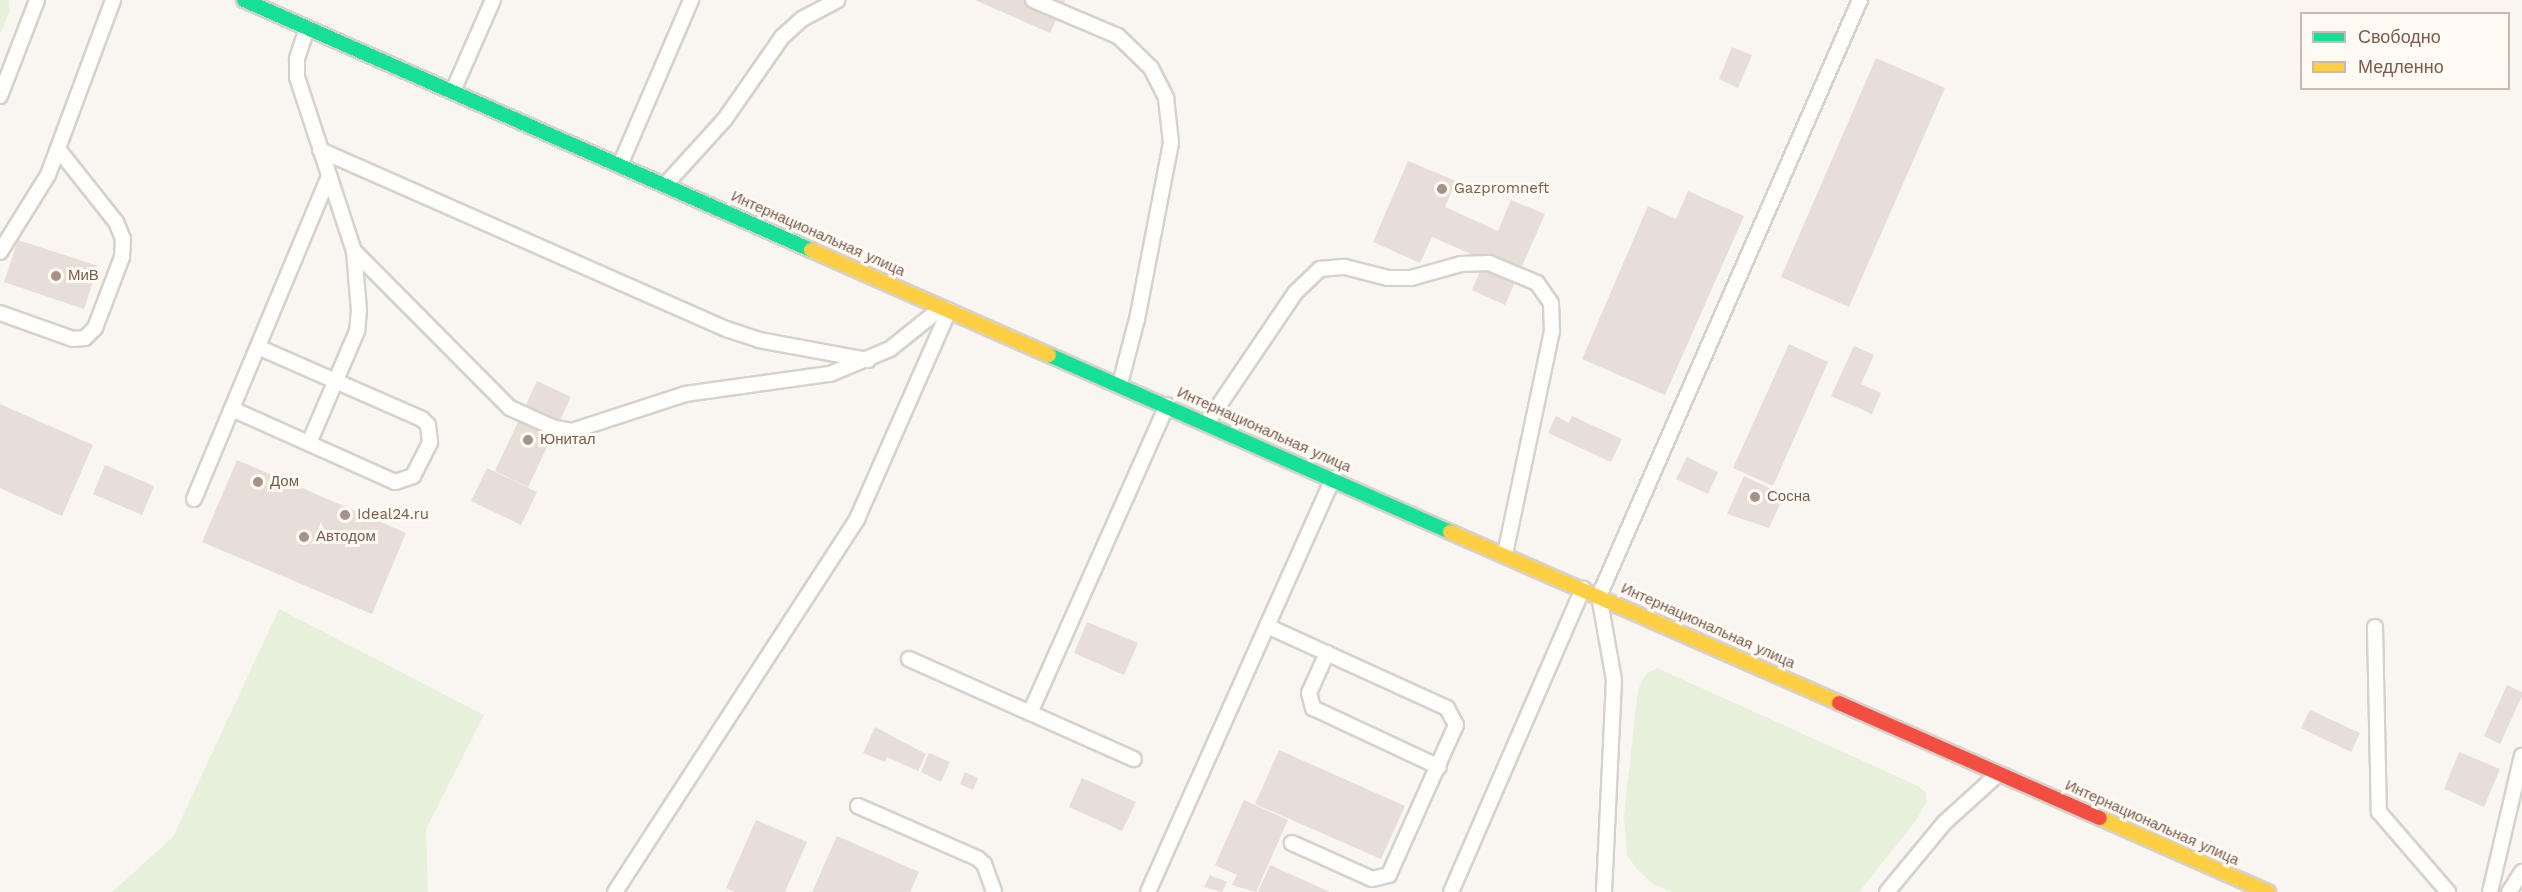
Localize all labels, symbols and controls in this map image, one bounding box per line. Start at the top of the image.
legend [2300,12,2510,90]
text: Свободно [2358,26,2441,47]
text: Медленно [2358,56,2444,77]
place label: Gazpromneft [1454,180,1549,198]
marker: Gazpromneft [1435,182,1449,196]
street label: Интернациональная улица [728,187,908,281]
place label: МиВ [68,267,99,285]
marker: МиВ [49,269,63,283]
street label: Интернациональная улица [1174,383,1354,477]
place label: Юнитал [540,431,596,449]
marker: Юнитал [521,433,535,447]
place label: Дом [270,473,299,491]
marker: Дом [251,475,265,489]
place label: Сосна [1767,488,1810,506]
marker: Сосна [1748,490,1762,504]
place label: Ideal24.ru [357,506,429,524]
marker: Ideal24.ru [338,508,352,522]
place label: Автодом [316,528,376,546]
marker: Автодом [297,530,311,544]
street label: Интернациональная улица [1618,579,1798,673]
street label: Интернациональная улица [2062,776,2242,870]

